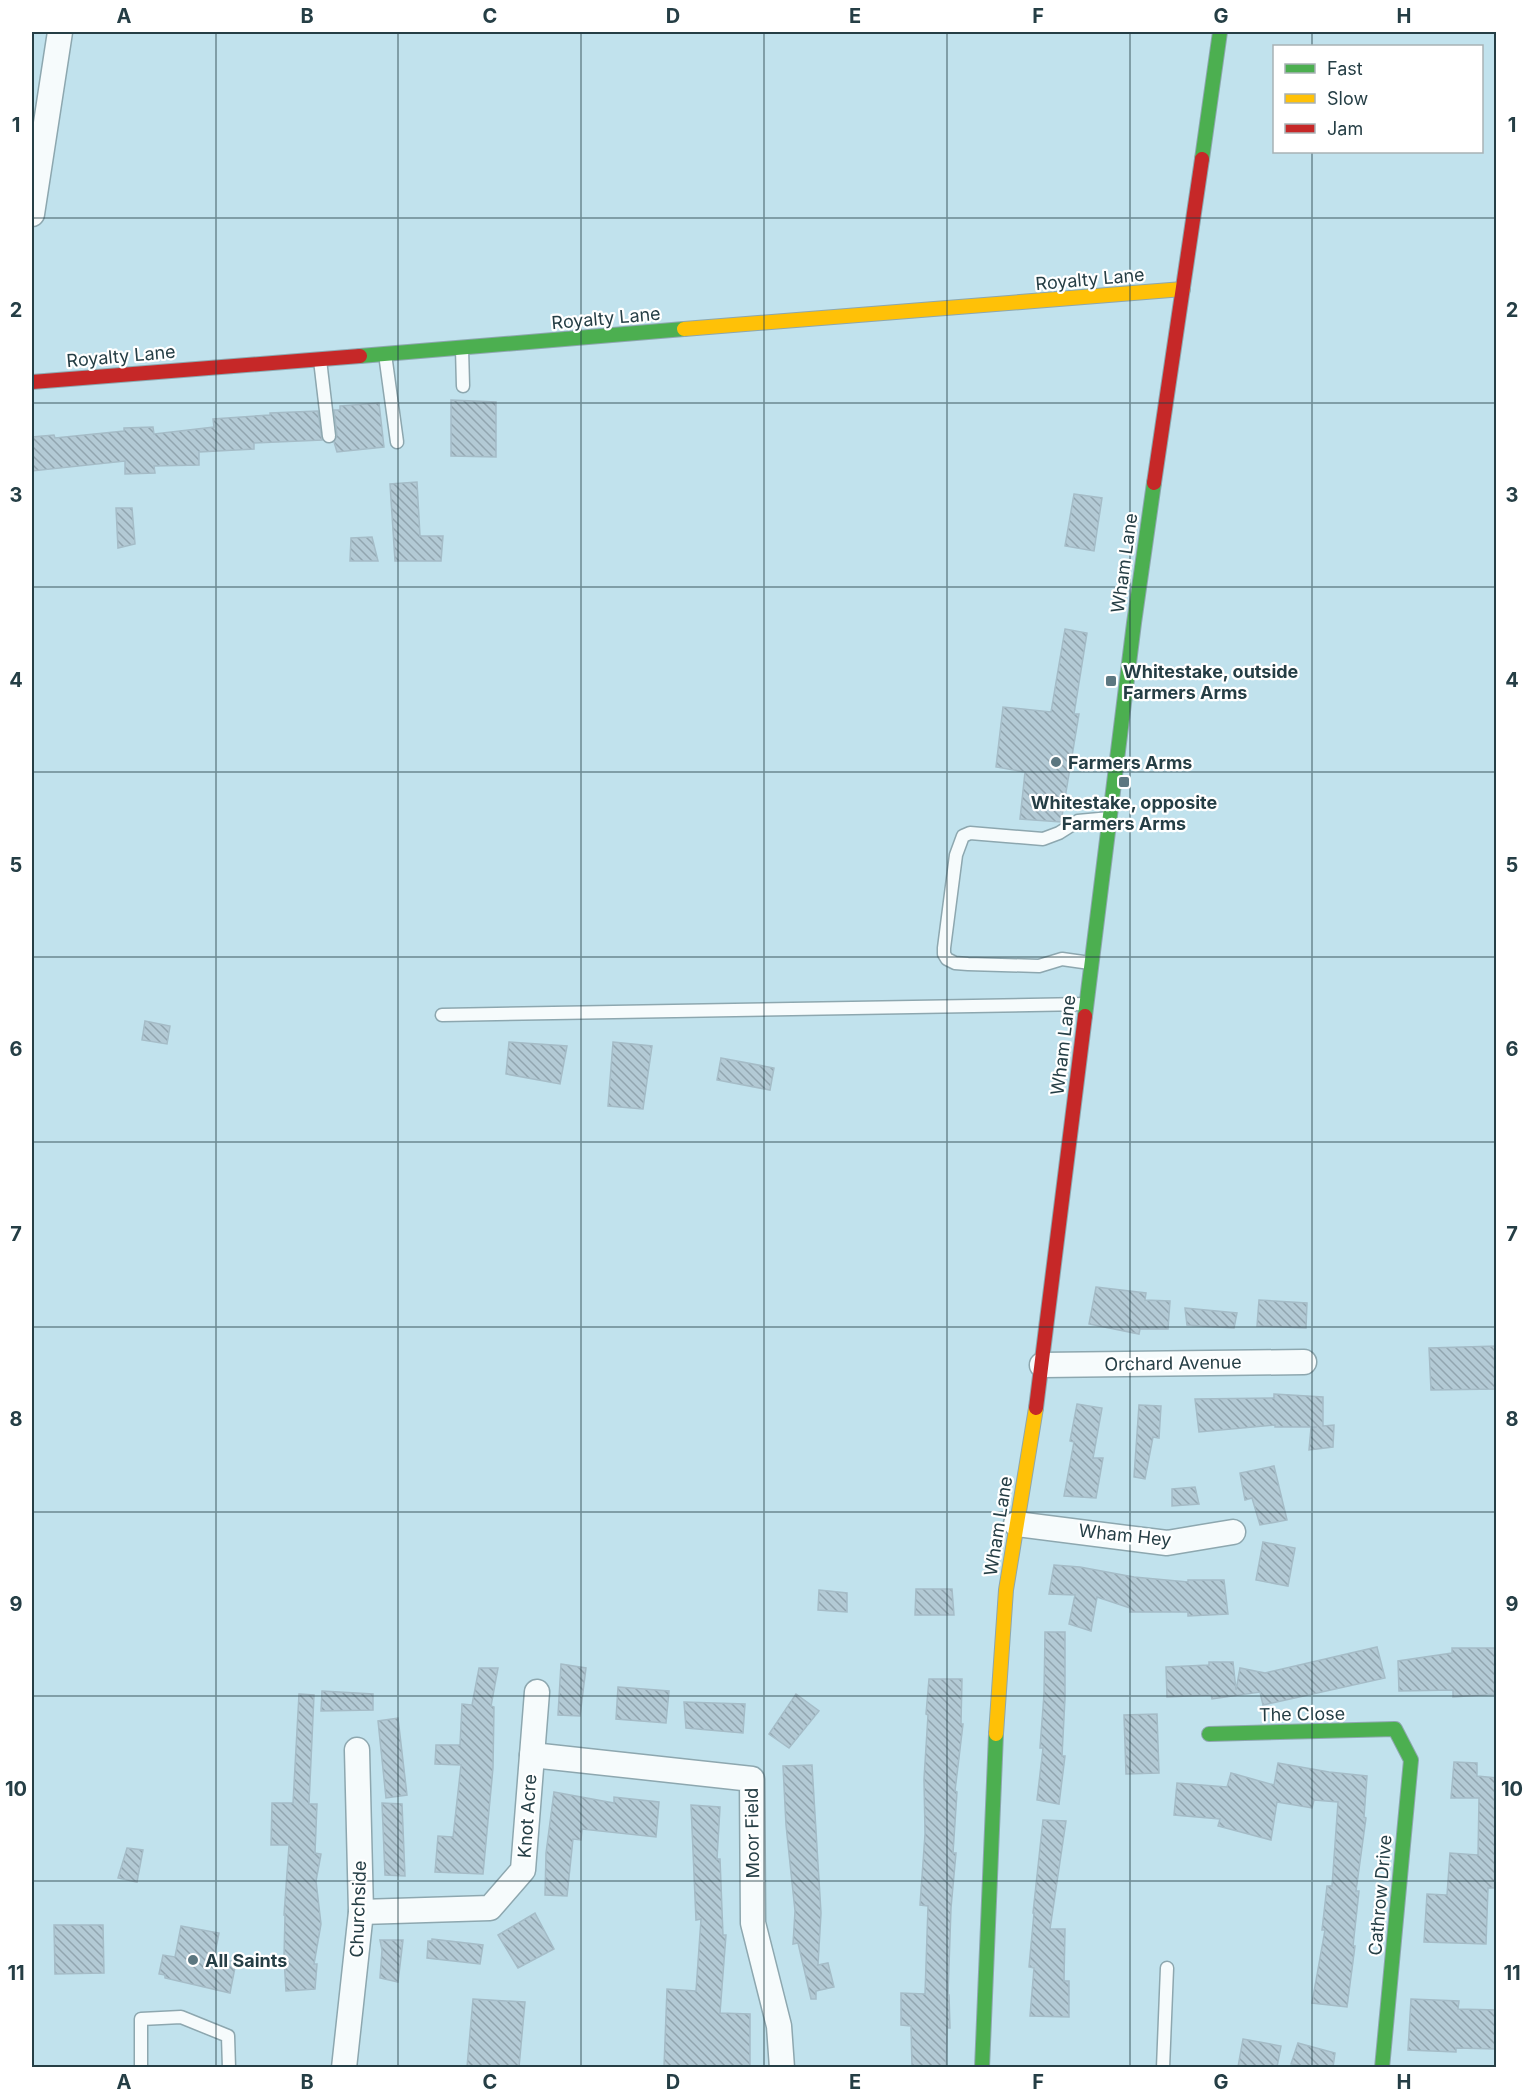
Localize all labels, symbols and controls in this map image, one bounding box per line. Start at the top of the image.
text: A [117,4,132,28]
text: B [300,4,314,28]
text: C [483,4,497,28]
text: D [666,4,680,28]
text: E [849,4,861,28]
text: F [1032,4,1044,28]
text: G [1213,4,1229,28]
text: H [1397,4,1411,28]
legend [1273,45,1483,153]
text: Fast [1327,58,1363,79]
text: Slow [1327,88,1368,109]
text: 1 [12,113,20,137]
text: 1 [1508,113,1516,137]
text: Jam [1327,118,1363,139]
street label: Royalty Lane [1035,264,1145,294]
text: 2 [10,298,22,322]
text: 2 [1506,298,1518,322]
street label: Royalty Lane [551,303,661,333]
street label: Royalty Lane [66,341,176,371]
text: 3 [10,483,22,507]
text: 3 [1506,483,1518,507]
street label: Wham Lane [1107,512,1141,614]
place label: Whitestake, outside Farmers Arms [1123,661,1299,703]
text: 4 [9,668,23,692]
text: 4 [1505,668,1519,692]
marker: Whitestake, outside Farmers Arms [1104,674,1118,688]
place label: Farmers Arms [1068,752,1192,773]
marker: Farmers Arms [1049,755,1063,769]
marker: Whitestake, opposite Farmers Arms [1117,775,1131,789]
place label: Whitestake, opposite Farmers Arms [1031,792,1218,834]
text: 5 [10,853,22,877]
text: 5 [1506,853,1518,877]
street label: Wham Lane [1046,994,1080,1096]
text: 6 [10,1037,23,1061]
text: 6 [1506,1037,1519,1061]
text: 7 [10,1222,22,1246]
text: 7 [1506,1222,1518,1246]
street label: Orchard Avenue [1104,1351,1242,1375]
text: 8 [9,1407,23,1431]
text: 8 [1505,1407,1519,1431]
street label: Wham Lane [980,1475,1016,1577]
street label: Wham Hey [1078,1520,1172,1550]
text: 9 [10,1592,23,1616]
text: 9 [1506,1592,1519,1616]
street label: The Close [1259,1703,1345,1725]
street label: Knot Acre [514,1773,540,1859]
text: 10 [5,1777,27,1801]
text: 10 [1501,1777,1523,1801]
street label: Moor Field [741,1788,763,1878]
street label: Cathrow Drive [1364,1834,1396,1956]
street label: Churchside [346,1860,370,1958]
place label: All Saints [205,1950,287,1971]
marker: All Saints [186,1953,200,1967]
text: 11 [7,1961,25,1985]
text: 11 [1503,1961,1521,1985]
text: A [117,2070,132,2094]
text: B [300,2070,314,2094]
text: C [483,2070,497,2094]
text: D [666,2070,680,2094]
text: E [849,2070,861,2094]
text: F [1032,2070,1044,2094]
text: G [1213,2070,1229,2094]
text: H [1397,2070,1411,2094]

